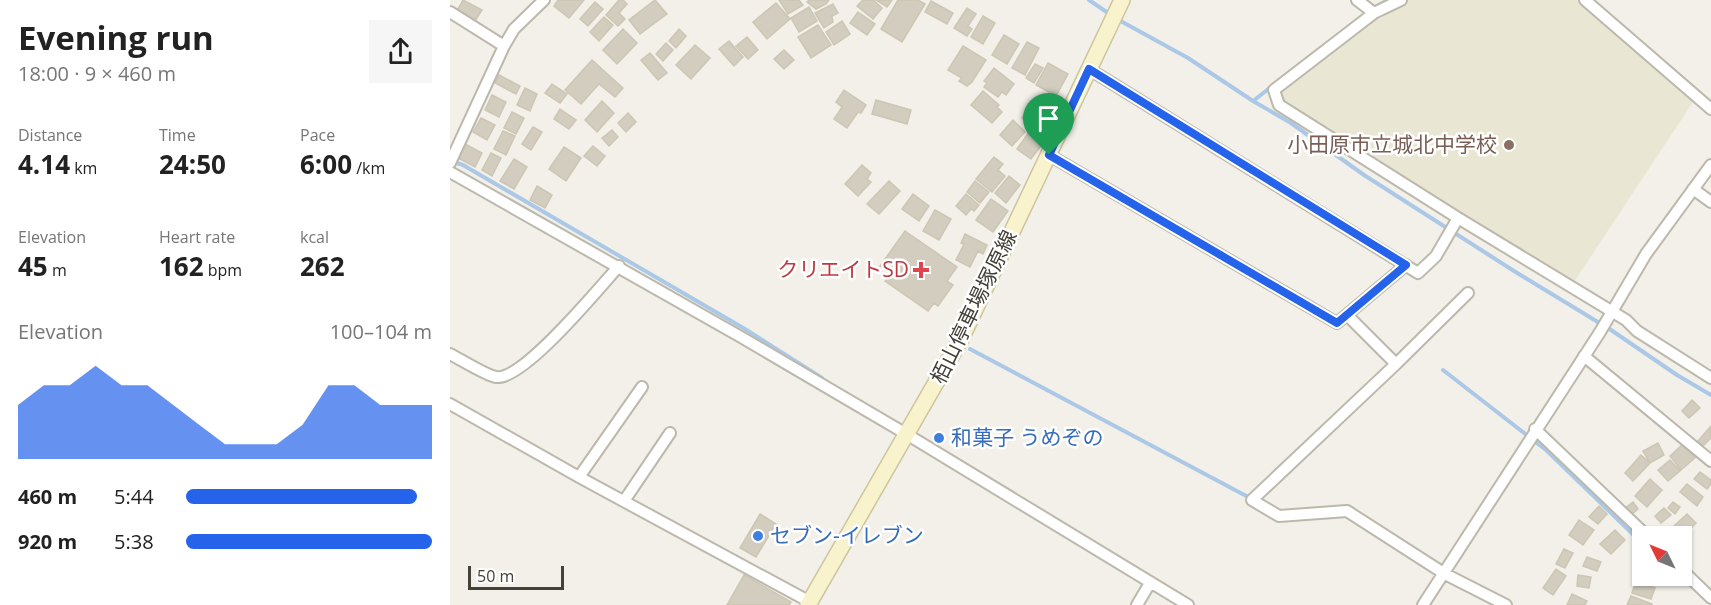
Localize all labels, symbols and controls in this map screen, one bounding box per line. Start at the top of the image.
text: Evening run [18,15,214,60]
button: share [369,20,432,83]
text: 18:00 · 9 × 460 m [18,60,176,87]
pin [1023,93,1074,155]
icon: arrive [1032,102,1065,135]
text: Distance [18,124,82,146]
text: Time [159,124,196,146]
text: Pace [300,124,335,146]
place label: 小田原市立城北中学校 [1287,130,1497,158]
marker: 小田原市立城北中学校 [1502,138,1516,152]
text: 4.14 [18,146,70,182]
text: 24:50 [159,146,226,182]
text: 6:00 [300,146,352,182]
text: km [70,157,97,179]
text: /km [352,157,385,179]
street label: 栢山停車場塚原線 [924,225,1023,388]
text: Elevation [18,226,86,248]
text: Heart rate [159,226,235,248]
text: kcal [300,226,329,248]
text: 45 [18,248,48,284]
text: 162 [159,248,204,284]
text: 262 [300,248,345,284]
place label: クリエイトSD [777,255,909,283]
text: m [48,259,67,281]
text: bpm [204,259,242,281]
marker: クリエイトSD [914,263,928,277]
text: Elevation [18,318,103,345]
text: 100–104 m [330,318,432,345]
place label: 和菓子 うめぞの [951,423,1103,451]
marker: 和菓子 うめぞの [932,431,946,445]
text: 460 m [18,483,77,510]
text: 5:44 [114,483,154,510]
place label: セブン-イレブン [770,521,924,549]
north arrow [1632,526,1692,586]
map controls [1632,526,1692,586]
text: 920 m [18,528,77,555]
text: 5:38 [114,528,154,555]
marker: セブン-イレブン [751,529,765,543]
scale bar [468,563,564,590]
text: 50 m [477,565,514,587]

